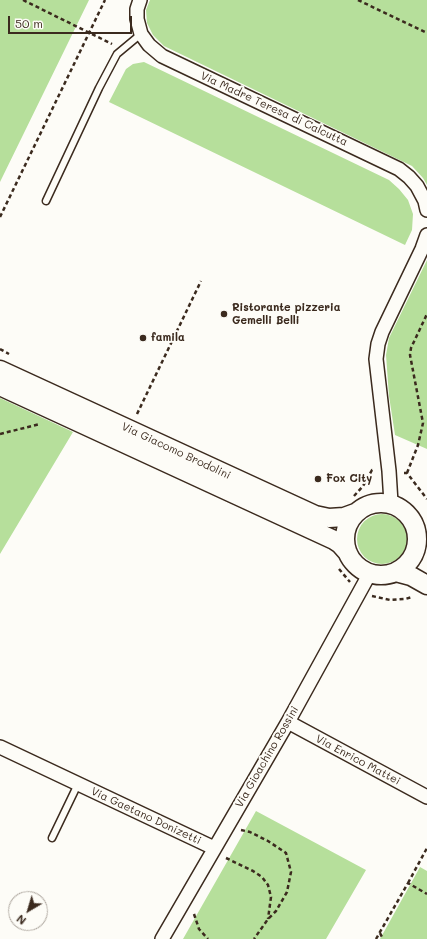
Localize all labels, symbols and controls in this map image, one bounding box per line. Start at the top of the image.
scale bar [10,8,134,34]
text: 50 m [15,15,43,31]
street label: Via Madre Teresa di Calcutta [198,69,350,149]
place label: Ristorante pizzeria Gemelli Belli [232,301,340,327]
marker: Ristorante pizzeria Gemelli Belli [219,309,229,319]
place label: famila [151,331,185,345]
marker: famila [138,333,148,343]
street label: Via Giacomo Brodolini [119,420,233,482]
place label: Fox City [326,472,372,486]
marker: Fox City [313,474,323,484]
street label: Via Gioachino Rossini [233,704,301,810]
street label: Via Enrico Mattei [313,732,403,788]
street label: Via Gaetano Donizetti [89,785,203,847]
north arrow [8,891,48,931]
text: N [13,912,29,929]

